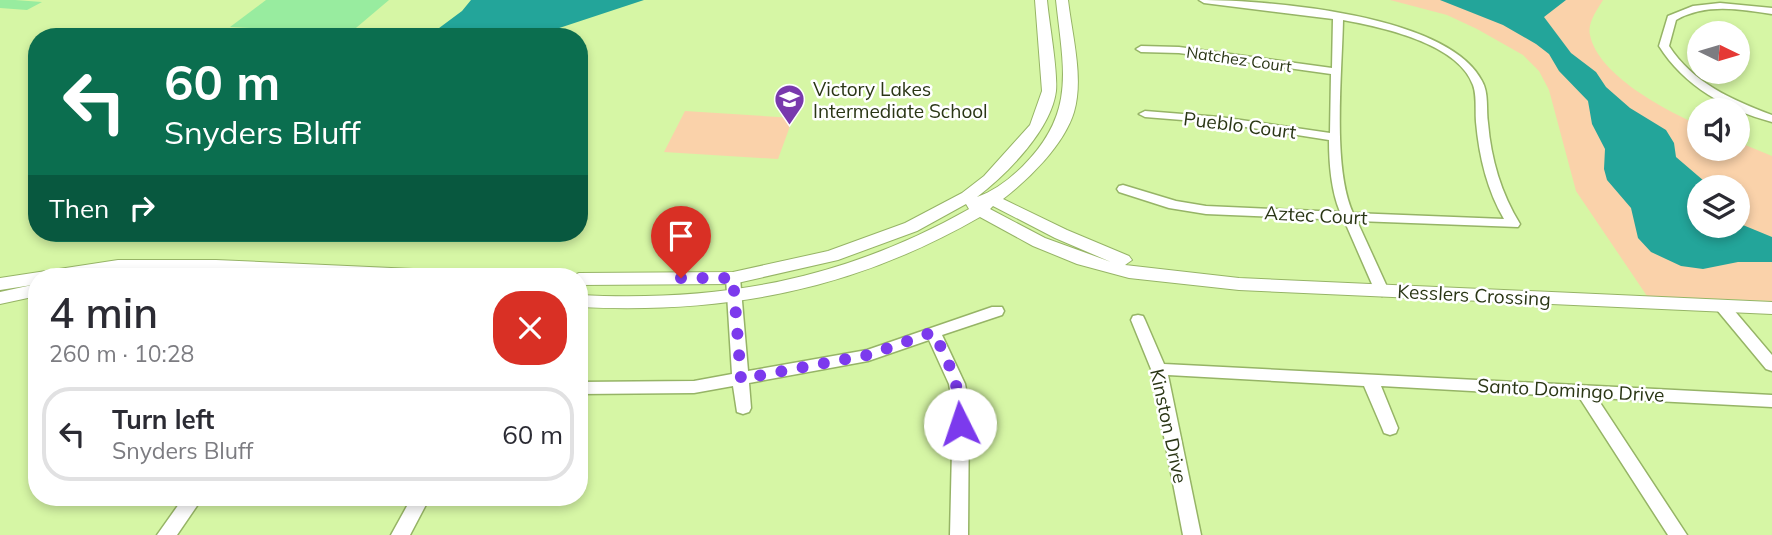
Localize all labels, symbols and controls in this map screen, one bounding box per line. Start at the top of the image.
north arrow [1687,21,1750,84]
map controls [1687,21,1750,238]
street label: Natchez Court [1185,42,1293,76]
text: 60 m [164,51,280,112]
icon: left [49,56,140,147]
place label: Victory Lakes Intermediate School [813,77,988,123]
school or university icon: Victory Lakes Intermediate School [773,83,807,127]
button: sound [1687,98,1750,161]
street label: Pueblo Court [1182,106,1298,144]
text: Snyders Bluff [164,112,361,152]
button: layers [1687,175,1750,238]
icon: right [123,189,161,227]
text: Then [49,192,109,225]
street label: Aztec Court [1264,200,1369,230]
pin [651,206,711,278]
icon: arrive [662,217,700,255]
street label: Kesslers Crossing [1397,279,1551,311]
text: 4 min [49,286,158,339]
button: close [493,291,567,365]
text: 260 m · 10:28 [49,339,194,368]
street label: Kinston Drive [1145,367,1193,485]
street label: Santo Domingo Drive [1477,373,1665,407]
position arrow [923,387,997,461]
text: Turn left [112,403,214,436]
icon: left [53,415,91,453]
text: 60 m [502,418,563,451]
text: Snyders Bluff [112,436,253,465]

